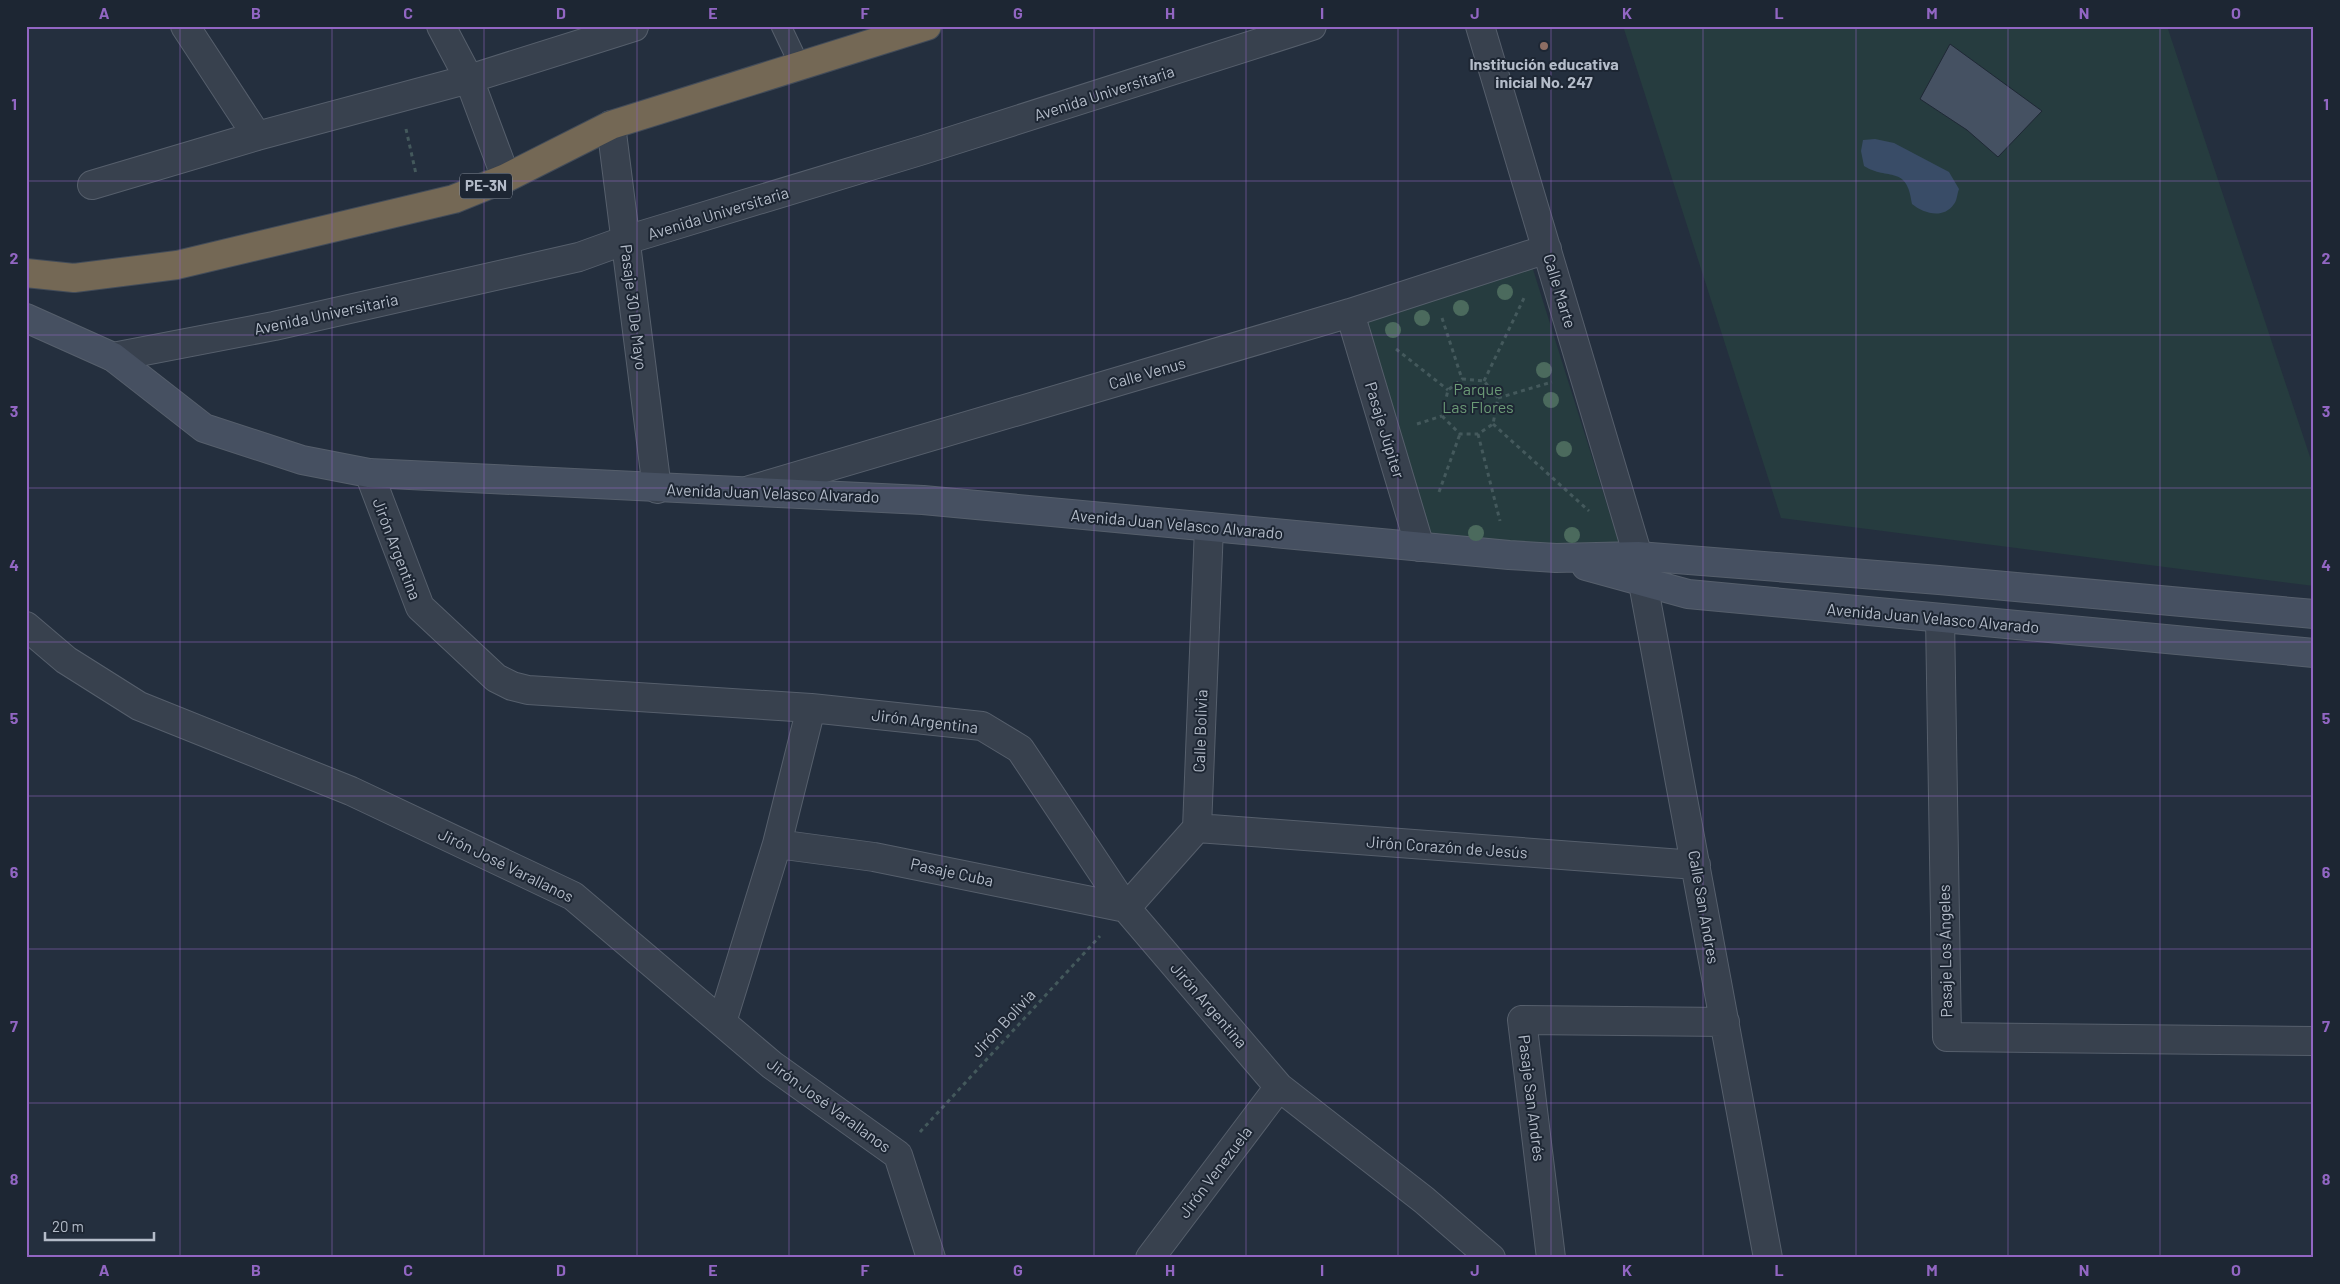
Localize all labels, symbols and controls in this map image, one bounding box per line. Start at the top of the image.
text: A [99,3,110,22]
text: B [251,3,261,22]
text: C [403,3,413,22]
text: D [556,3,566,22]
text: E [708,3,718,22]
text: F [861,3,870,22]
text: G [1013,3,1023,22]
text: H [1165,3,1175,22]
text: I [1320,3,1324,22]
text: J [1470,3,1480,22]
text: K [1622,3,1632,22]
text: L [1774,3,1784,22]
text: M [1926,3,1938,22]
text: N [2079,3,2089,22]
text: O [2231,3,2241,22]
marker: Institución educativa inicial No. 247 [1538,40,1550,52]
place label: Institución educativa inicial No. 247 [1469,54,1619,91]
street label: Avenida Universitaria [1031,61,1176,124]
text: 1 [11,94,17,113]
text: 1 [2323,94,2329,113]
road number: PE-3N [460,174,512,198]
street label: Avenida Universitaria [645,182,791,243]
street label: Pasaje 30 De Mayo [617,243,652,371]
text: 2 [10,248,19,267]
text: 2 [2322,248,2331,267]
street label: Calle Marte [1540,251,1581,330]
street label: Avenida Universitaria [252,289,400,338]
street label: Calle Venus [1106,353,1187,393]
street label: Pasaje Júpiter [1362,379,1409,481]
park label: Parque Las Flores [1442,379,1514,416]
text: 3 [10,401,18,420]
text: 3 [2322,401,2330,420]
street label: Avenida Juan Velasco Alvarado [666,479,880,506]
street label: Jirón Argentina [369,495,426,602]
street label: Avenida Juan Velasco Alvarado [1070,505,1284,542]
text: 4 [9,555,19,574]
text: 4 [2321,555,2331,574]
street label: Avenida Juan Velasco Alvarado [1826,599,2040,636]
street label: Calle Bolivia [1189,689,1210,773]
street label: Jirón Argentina [871,705,979,736]
text: 5 [10,708,19,727]
text: 5 [2322,708,2331,727]
street label: Jirón José Varallanos [435,824,577,906]
street label: Jirón Corazón de Jesús [1366,831,1528,862]
street label: Calle San Andres [1685,849,1724,965]
street label: Pasaje Cuba [909,853,995,890]
text: 6 [10,862,19,881]
text: 6 [2322,862,2331,881]
street label: Pasaje Los Ángeles [1934,884,1955,1018]
street label: Jirón Argentina [1167,958,1252,1051]
street label: Jirón Bolivia [966,985,1039,1061]
text: 7 [10,1016,18,1035]
text: 7 [2322,1016,2330,1035]
street label: Pasaje San Andrés [1515,1034,1550,1162]
street label: Jirón José Varallanos [764,1053,895,1156]
street label: Jirón Venezuela [1174,1122,1255,1221]
text: 8 [10,1169,19,1188]
text: 8 [2322,1169,2331,1188]
scale bar [45,1209,154,1241]
text: 20 m [52,1217,84,1235]
text: A [99,1260,110,1279]
text: B [251,1260,261,1279]
text: C [403,1260,413,1279]
text: D [556,1260,566,1279]
text: E [708,1260,718,1279]
text: F [861,1260,870,1279]
text: G [1013,1260,1023,1279]
text: H [1165,1260,1175,1279]
text: I [1320,1260,1324,1279]
text: J [1470,1260,1480,1279]
text: K [1622,1260,1632,1279]
text: L [1774,1260,1784,1279]
text: M [1926,1260,1938,1279]
text: N [2079,1260,2089,1279]
text: O [2231,1260,2241,1279]

